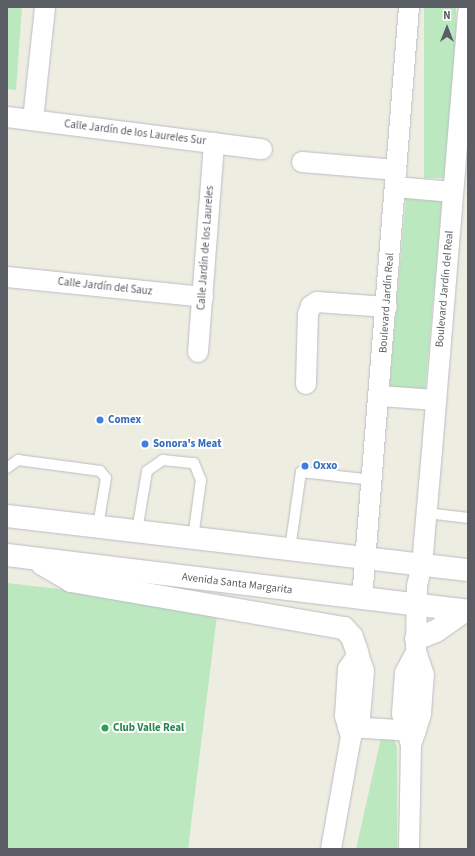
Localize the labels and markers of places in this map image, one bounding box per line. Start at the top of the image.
place label: Comex [108,413,141,427]
marker: Comex [95,415,105,425]
place label: Sonora's Meat [153,437,221,451]
marker: Sonora's Meat [140,439,150,449]
place label: Oxxo [313,459,337,473]
marker: Oxxo [300,461,310,471]
place label: Club Valle Real [113,721,184,735]
marker: Club Valle Real [100,723,110,733]

